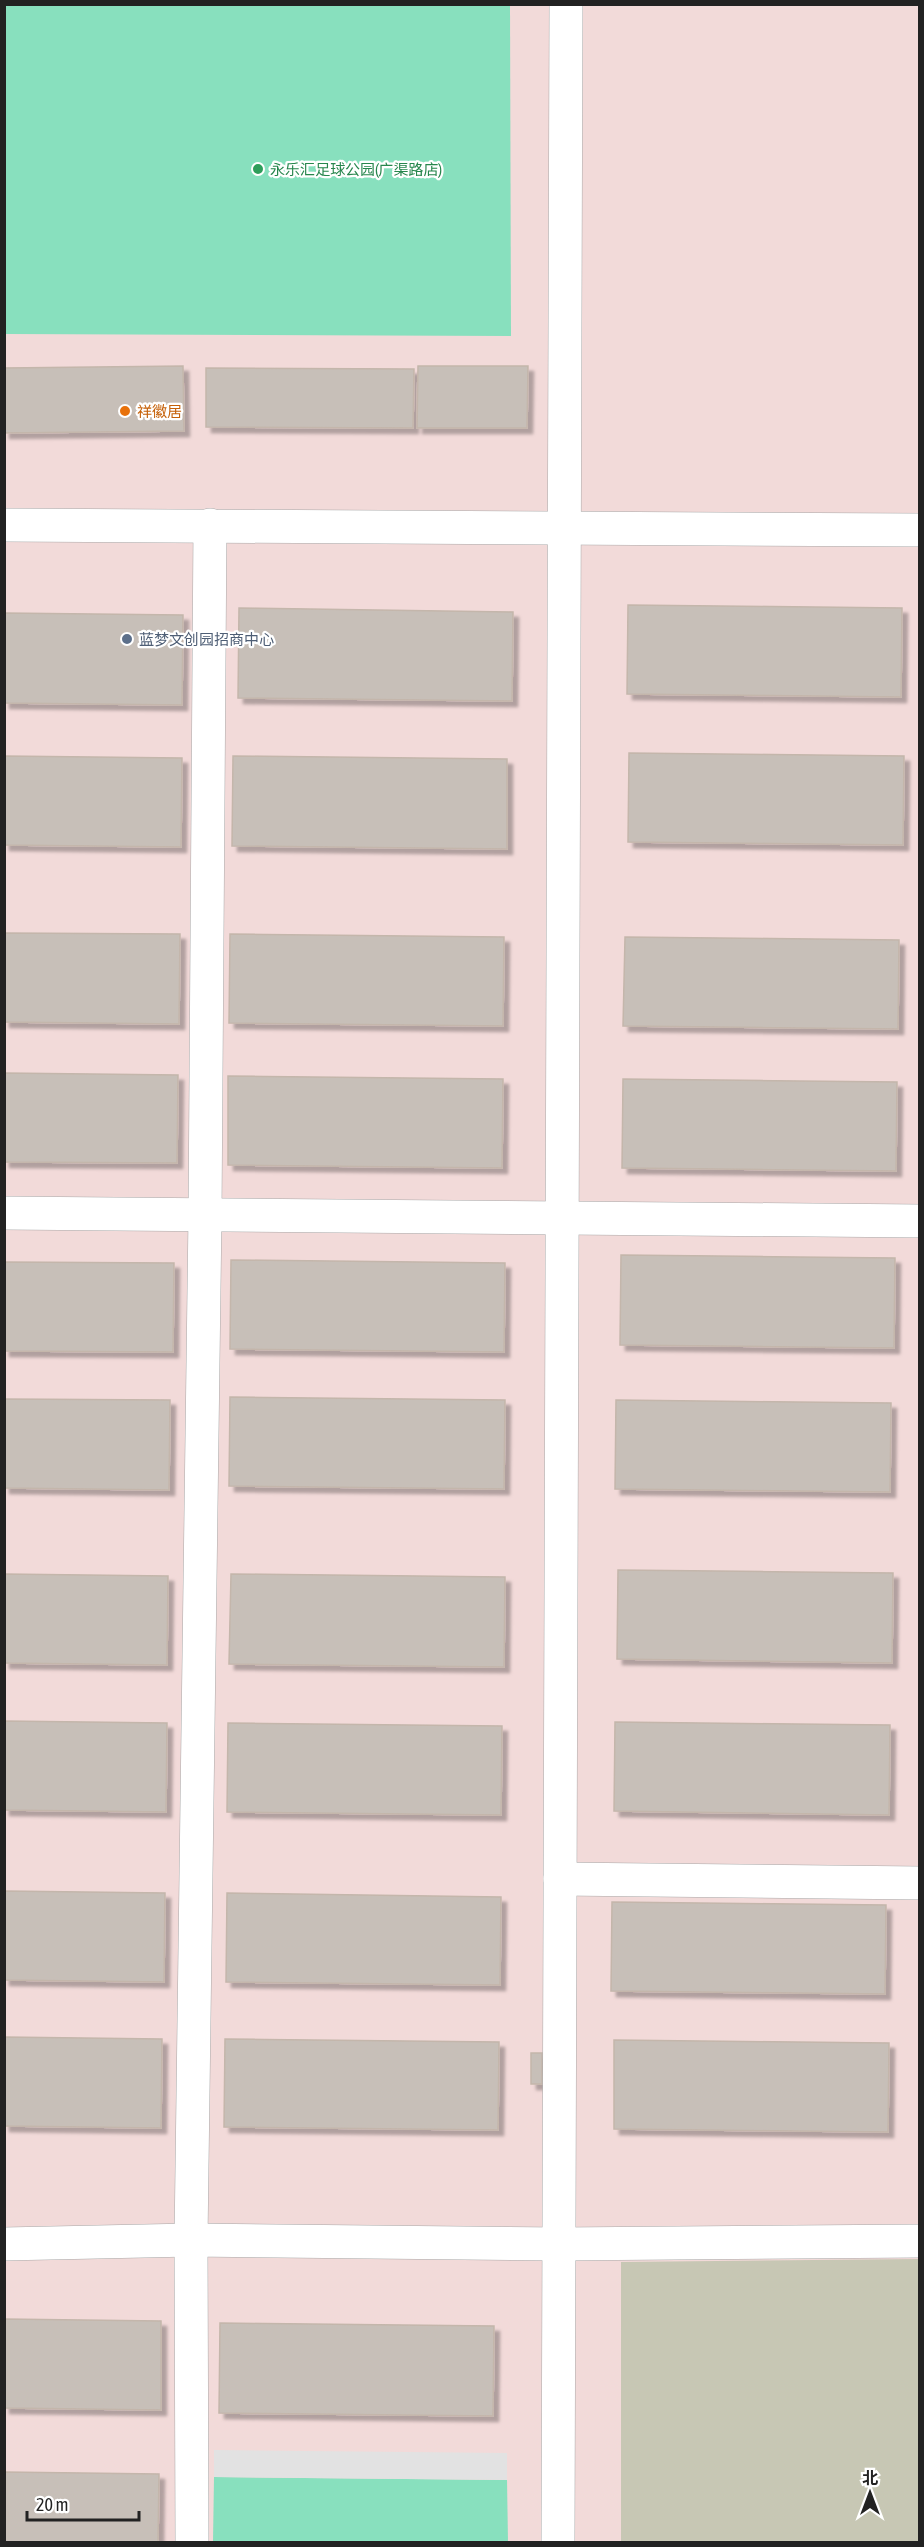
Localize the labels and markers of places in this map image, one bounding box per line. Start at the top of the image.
place label: 永乐汇足球公园(广渠路店) [270,161,442,178]
marker: 永乐汇足球公园(广渠路店) [251,162,265,176]
place label: 祥徽居 [137,403,182,420]
marker: 祥徽居 [118,404,132,418]
place label: 蓝梦文创园招商中心 [139,631,274,648]
marker: 蓝梦文创园招商中心 [120,632,134,646]

